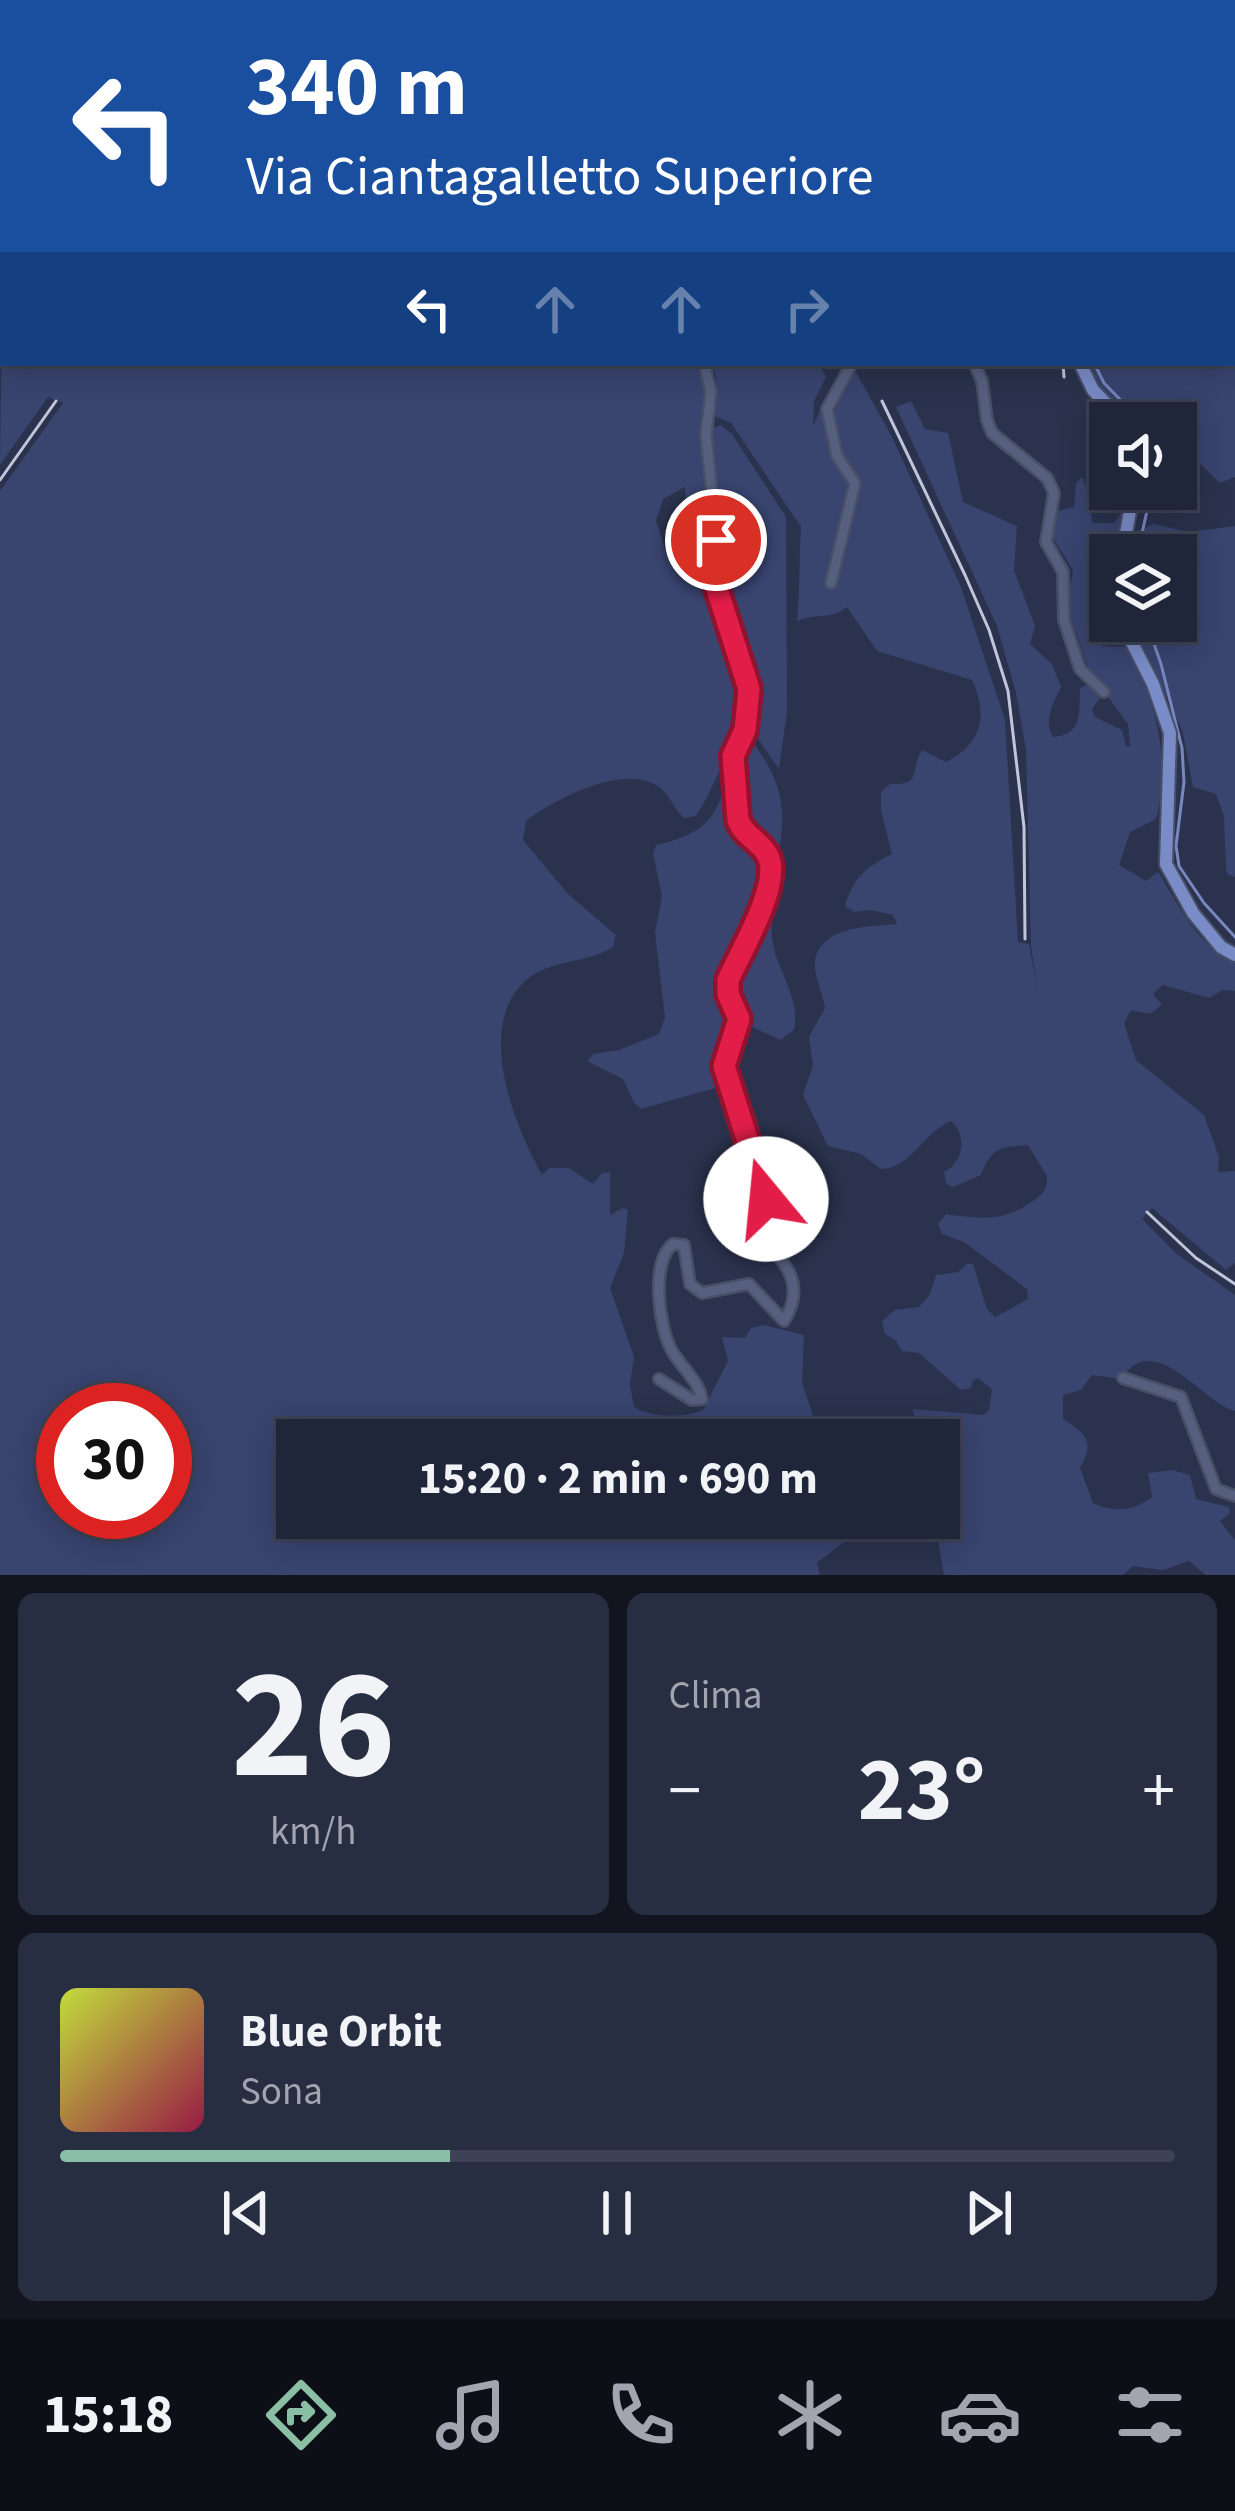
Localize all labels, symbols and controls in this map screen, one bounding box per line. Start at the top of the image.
text: 340 m [246,28,468,148]
icon: left [48,48,204,204]
text: Via Ciantagalletto Superiore [246,139,874,216]
icon: left [396,276,462,342]
icon: ahead [522,276,588,342]
icon: ahead [648,276,714,342]
icon: right [774,276,840,342]
map controls [1089,402,1197,642]
button: sound [1089,402,1197,510]
pin [665,489,767,591]
icon: arrive [683,507,749,573]
button: layers [1089,534,1197,642]
position arrow [703,1136,829,1262]
speed limit sign: 30 [36,1383,192,1539]
text: 15:20 · 2 min · 690 m [418,1447,818,1511]
text: 26 [231,1615,396,1837]
text: Clima [669,1668,762,1724]
text: 23° [858,1727,986,1855]
text: − [669,1744,701,1838]
text: + [1142,1744,1175,1838]
text: km/h [270,1804,357,1860]
text: Blue Orbit [240,2000,442,2064]
text: Sona [240,2064,323,2120]
icon: previous [213,2180,279,2246]
icon: pause [584,2180,650,2246]
icon: next [956,2180,1022,2246]
icon: directions [259,2373,343,2457]
icon: music [429,2373,513,2457]
icon: phone [599,2373,683,2457]
icon: climate [768,2373,852,2457]
icon: car [938,2373,1022,2457]
icon: filters [1108,2373,1192,2457]
text: 15:18 [43,2377,173,2454]

